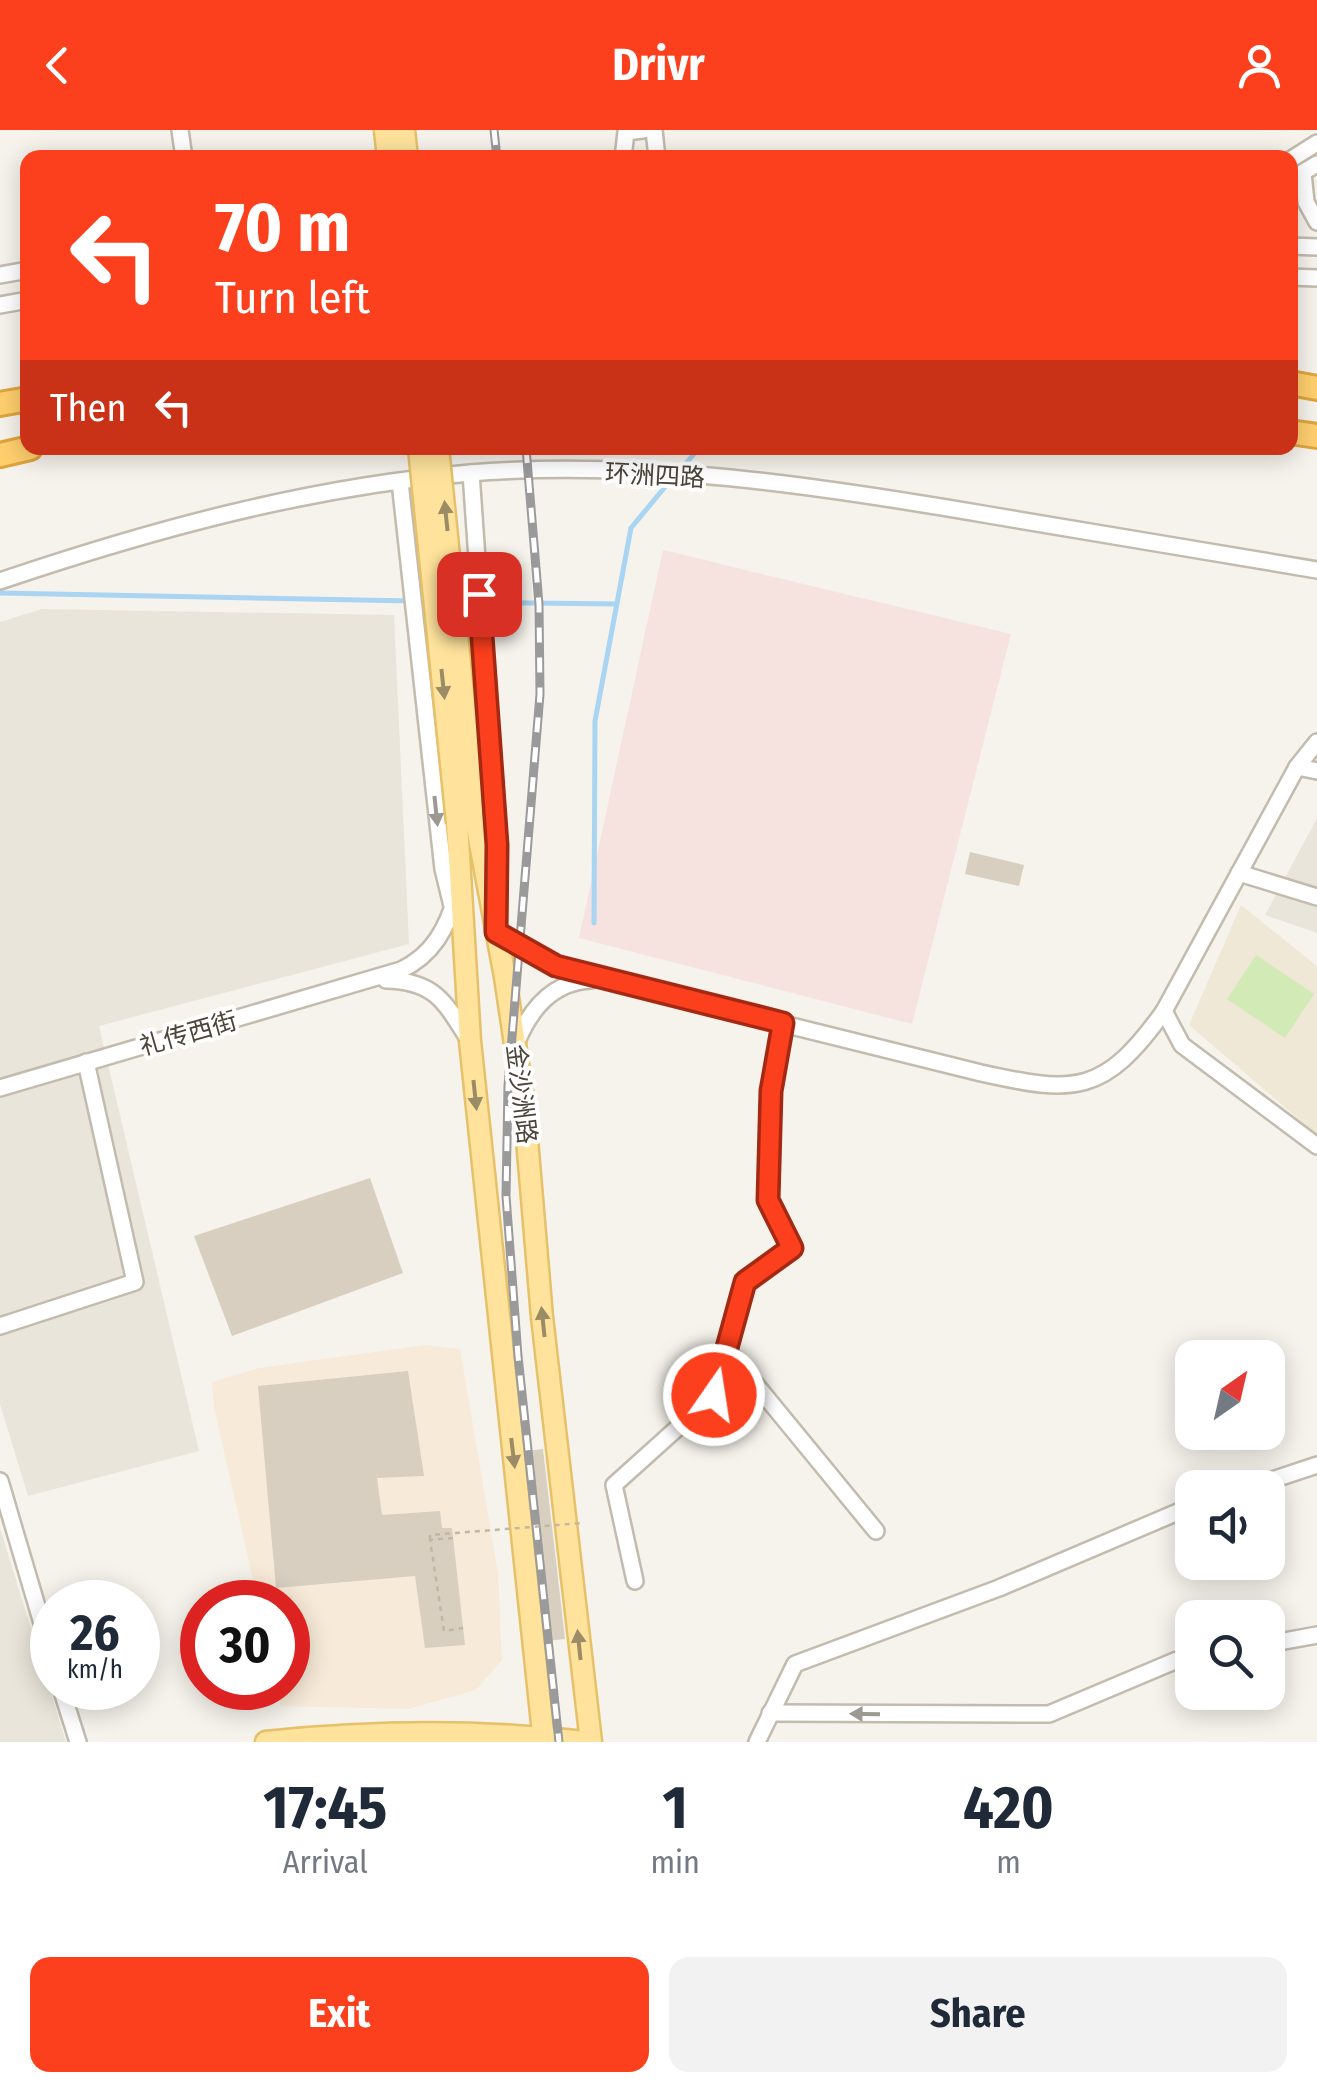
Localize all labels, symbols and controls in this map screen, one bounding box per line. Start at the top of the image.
icon: back [30,38,85,93]
text: Drivr [612,38,705,92]
icon: person [1232,38,1287,93]
text: 70 m [215,186,350,270]
icon: left [50,190,180,320]
text: Turn left [215,271,370,325]
icon: left [146,380,201,435]
text: Then [50,385,126,431]
street label: 环洲四路 [604,458,706,494]
one-way arrow [438,500,454,532]
pin [437,552,522,637]
icon: arrive [452,567,507,622]
one-way arrow [436,668,452,700]
one-way arrow [428,795,444,827]
street label: 礼传西街 [136,1006,240,1062]
street label: 金沙洲路 [500,1043,542,1146]
one-way arrow [468,1079,484,1111]
one-way arrow [535,1306,551,1338]
north arrow [1175,1340,1285,1450]
map controls [1175,1340,1285,1710]
position arrow [662,1343,766,1447]
one-way arrow [505,1437,521,1469]
button: sound [1175,1470,1285,1580]
speed limit sign: 30 [180,1580,310,1710]
button: search [1175,1600,1285,1710]
text: 26 [70,1603,120,1663]
one-way arrow [571,1629,587,1661]
text: km/h [67,1655,123,1685]
one-way arrow [849,1706,881,1722]
text: 17:45 [263,1772,387,1844]
text: 1 [662,1772,688,1844]
text: 420 [963,1772,1054,1844]
text: Arrival [283,1843,368,1881]
text: min [650,1843,700,1881]
text: m [996,1843,1021,1881]
button: Exit [30,1957,649,2072]
button: Share [669,1957,1287,2072]

